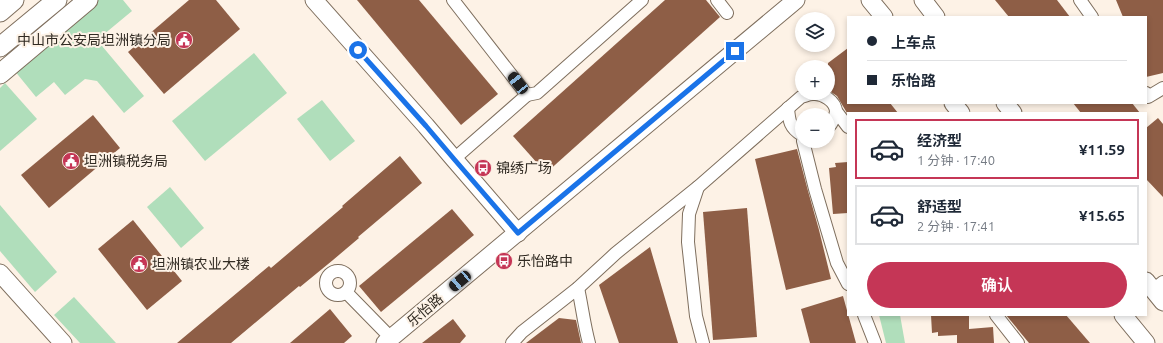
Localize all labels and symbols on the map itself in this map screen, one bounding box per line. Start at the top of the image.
public building icon: 中山市公安局坦洲镇分局 [174,30,194,50]
place label: 中山市公安局坦洲镇分局 [17,32,171,48]
route start [349,41,367,59]
route end [726,42,744,60]
car [506,70,530,96]
public building icon: 坦洲镇税务局 [61,151,81,171]
place label: 坦洲镇税务局 [84,153,168,169]
bus stop icon: 锦绣广场 [473,158,493,178]
place label: 锦绣广场 [496,160,552,176]
bus stop icon: 乐怡路中 [494,251,514,271]
place label: 乐怡路中 [517,253,573,269]
public building icon: 坦洲镇农业大楼 [129,254,149,274]
place label: 坦洲镇农业大楼 [152,256,250,272]
car [447,269,473,293]
street label: 乐怡路 [404,290,446,330]

